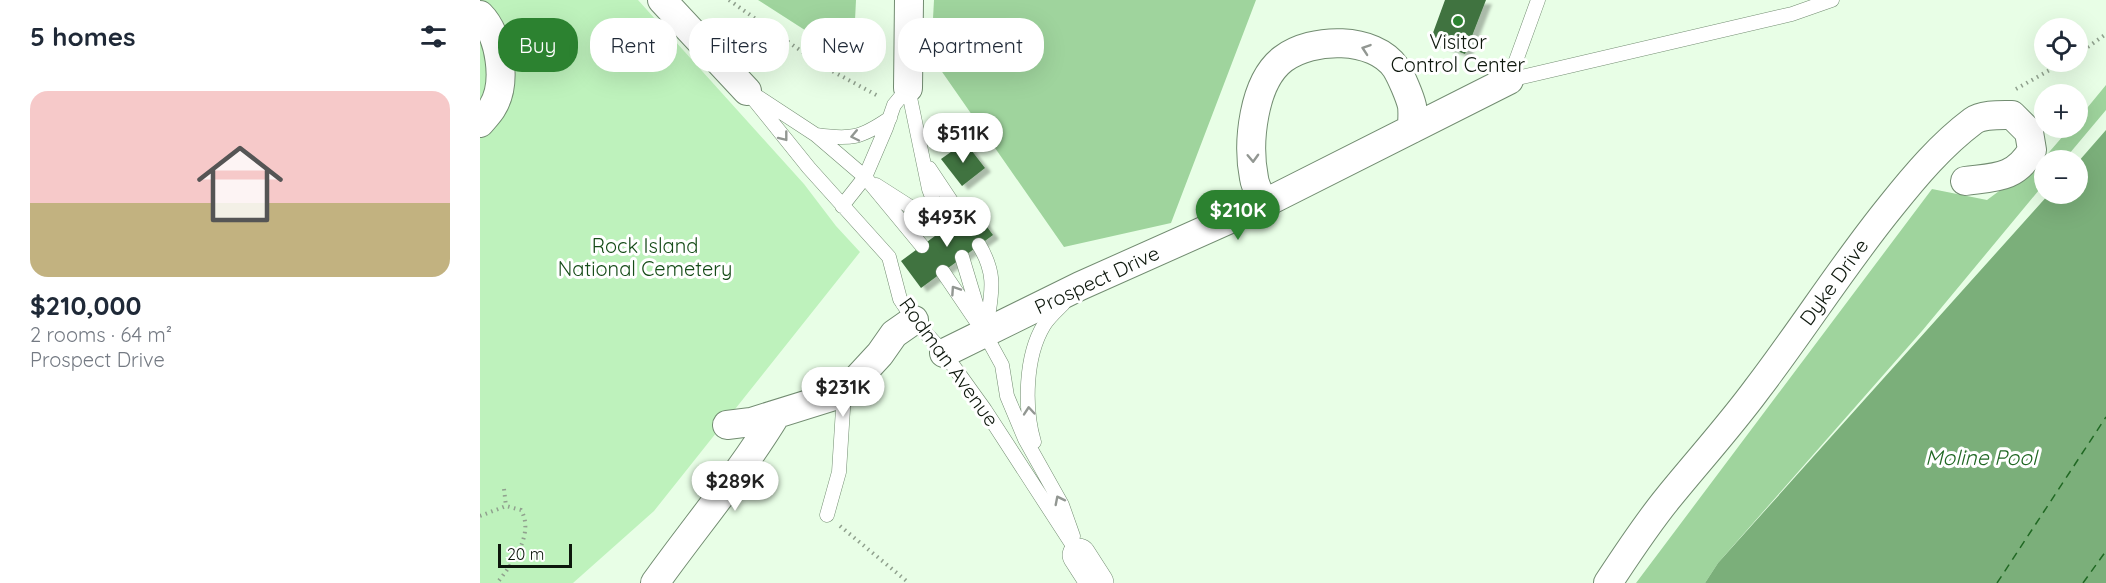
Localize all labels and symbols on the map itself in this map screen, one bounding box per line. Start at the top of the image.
marker: Visitor Control Center [1451,14,1465,28]
place label: Visitor Control Center [1391,29,1526,77]
one-way arrow [1361,43,1372,56]
pin: $511K [921,113,1005,164]
one-way arrow [850,129,860,142]
one-way arrow [776,130,787,141]
one-way arrow [1246,154,1259,163]
pin: $210K [1196,190,1280,241]
pin: $493K [905,197,989,248]
park label: Rock Island National Cemetery [558,233,732,281]
street label: Dyke Drive [1794,234,1873,330]
street label: Prospect Drive [1030,240,1163,319]
one-way arrow [951,285,962,296]
street label: Rodman Avenue [894,292,1005,431]
pin: $231K [801,367,885,418]
one-way arrow [1023,406,1036,415]
water label: Moline Pool [1925,444,2039,470]
pin: $289K [693,461,777,512]
one-way arrow [1055,496,1066,507]
scale bar [498,541,572,568]

